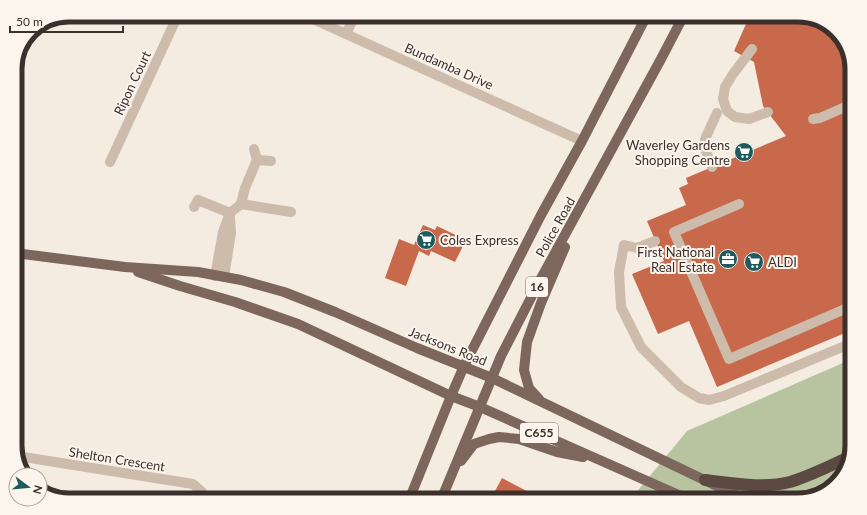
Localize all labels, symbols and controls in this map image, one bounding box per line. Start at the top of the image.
scale bar [10,8,123,34]
text: 50 m [16,14,43,29]
street label: Bundamba Drive [402,39,496,93]
street label: Ripon Court [110,48,154,118]
place label: Waverley Gardens Shopping Centre [626,137,730,168]
supermarket icon: Waverley Gardens Shopping Centre [733,141,755,163]
street label: Police Road [532,194,578,260]
supermarket icon: Coles Express [415,229,437,251]
place label: Coles Express [440,232,519,248]
place label: First National Real Estate [637,244,714,275]
office icon: First National Real Estate [717,248,739,270]
supermarket icon: ALDI [743,251,765,273]
place label: ALDI [768,254,797,270]
road number: 16 [526,277,548,297]
street label: Jacksons Road [407,323,489,369]
road number: C655 [520,423,558,443]
street label: Shelton Crescent [68,444,167,475]
north arrow [8,467,48,507]
text: N [31,484,46,496]

